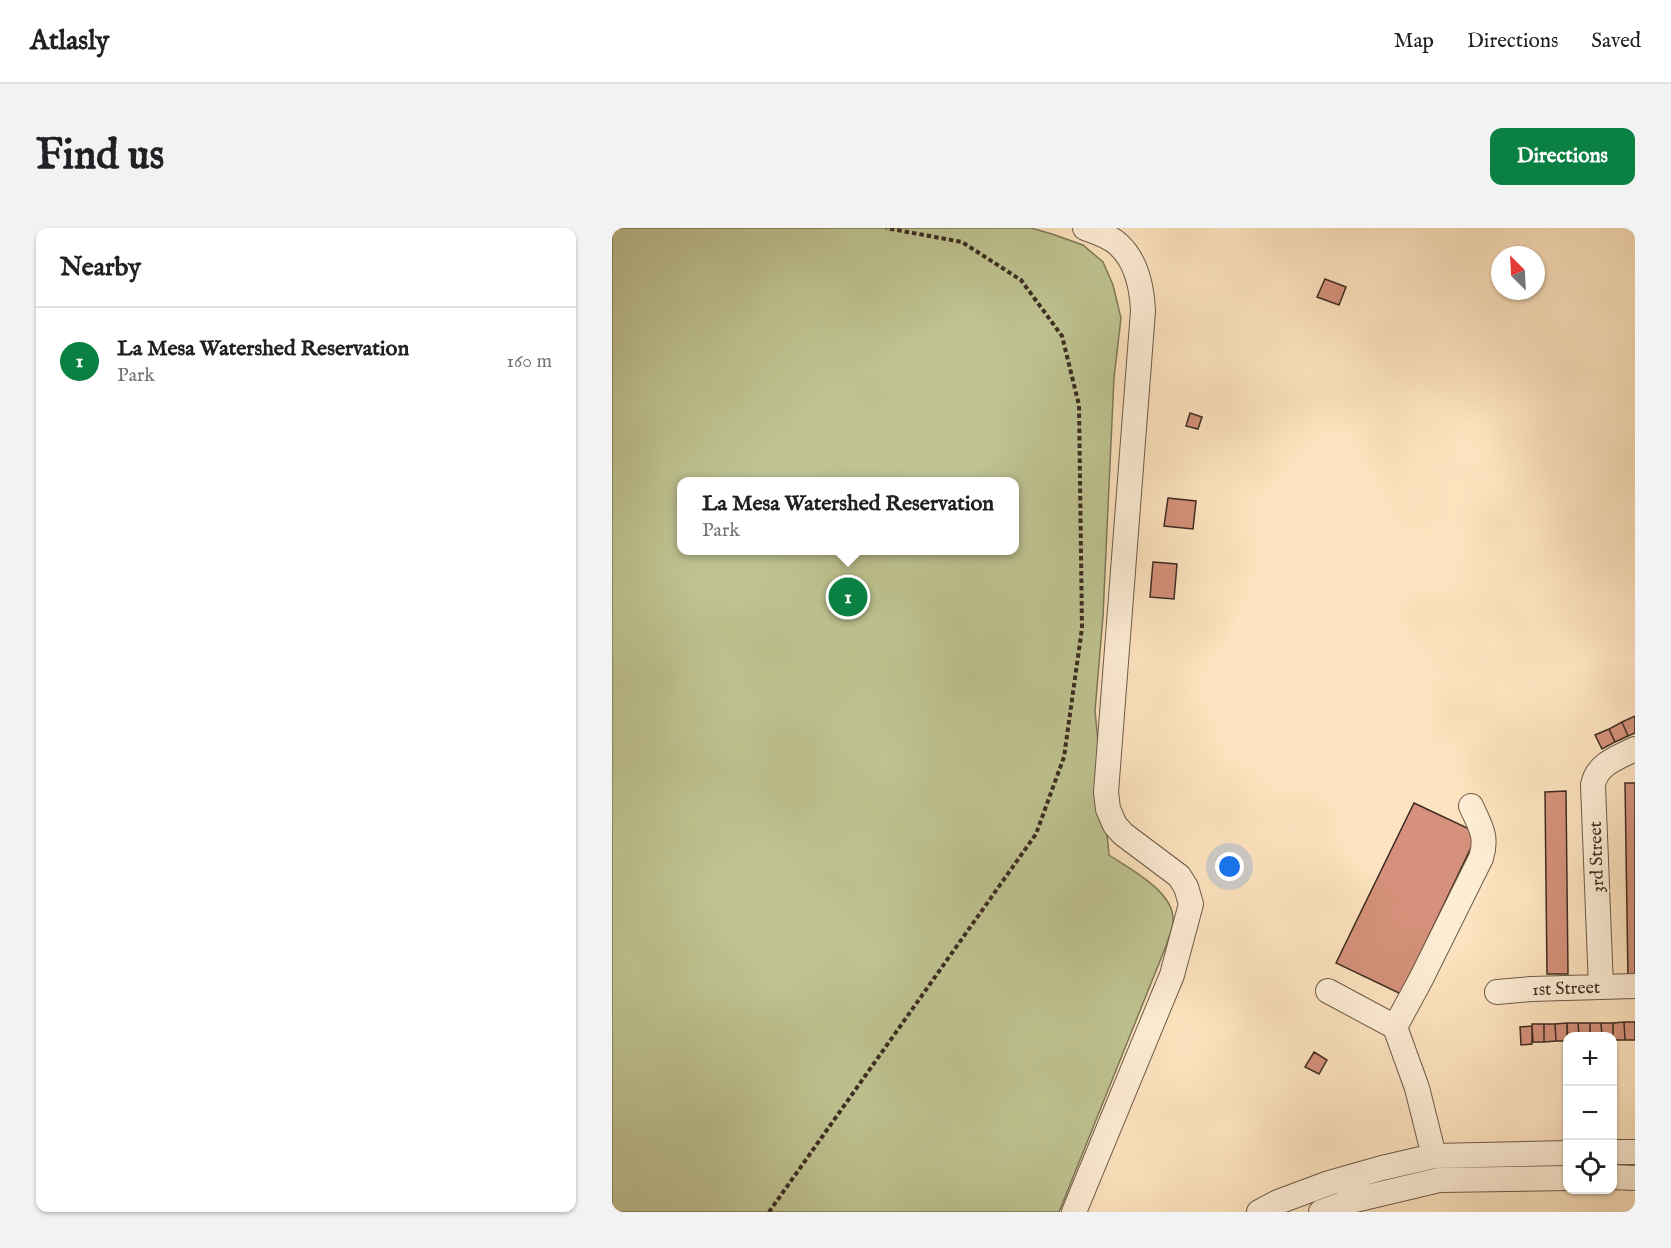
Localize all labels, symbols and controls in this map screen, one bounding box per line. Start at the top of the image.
text: Atlasly [30,24,109,59]
text: Map [1394,28,1434,55]
text: Directions [1467,28,1558,55]
text: Saved [1591,28,1641,55]
button: Directions [1490,128,1635,185]
text: Find us [36,130,164,183]
north arrow [1491,246,1545,300]
text: Nearby [60,251,141,284]
text: La Mesa Watershed Reservation [117,335,409,363]
text: 1 [76,349,83,374]
text: 160 m [506,349,552,374]
text: Park [117,363,155,388]
popup [677,477,1019,555]
text: La Mesa Watershed Reservation [702,490,994,518]
text: Park [702,518,740,543]
pin: 1 [828,574,868,620]
street label: 3rd Street [1585,821,1610,893]
your location [1215,852,1244,881]
street label: 1st Street [1532,977,1600,1002]
map controls [1563,1032,1617,1194]
button: + [1563,1032,1617,1086]
button: − [1563,1086,1617,1140]
button: locate [1563,1140,1617,1194]

